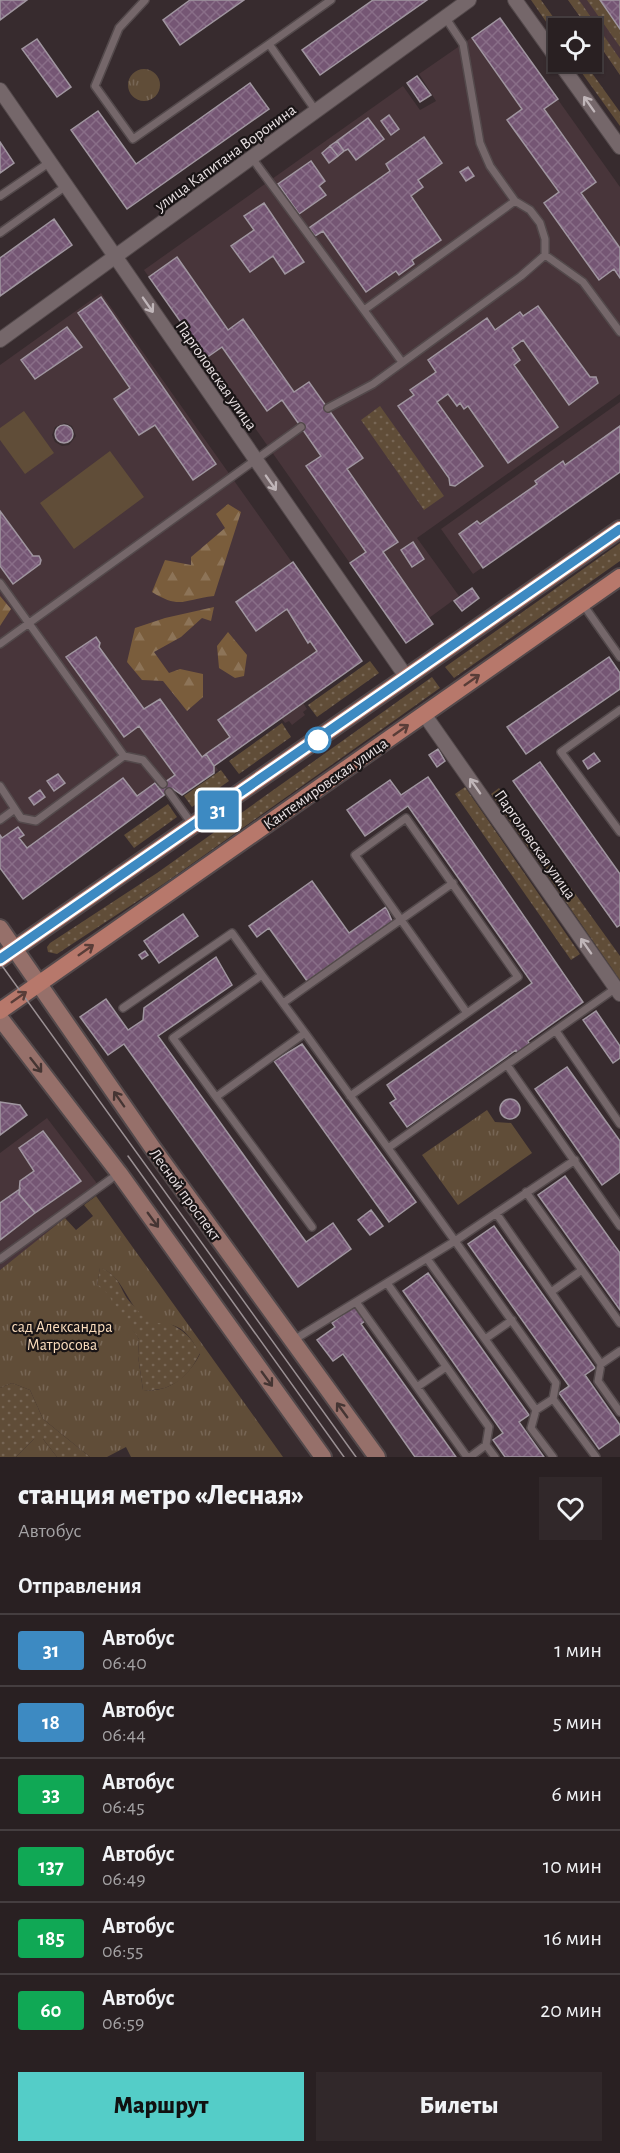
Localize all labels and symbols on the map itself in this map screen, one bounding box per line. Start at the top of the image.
one-way arrow [583,97,596,113]
street label: улица Капитана Воронина [151,101,300,216]
one-way arrow [143,296,155,313]
street label: Парголовская улица [172,318,260,434]
one-way arrow [265,474,277,490]
one-way arrow [463,674,479,686]
one-way arrow [392,724,408,736]
unlabelled marker [305,727,331,753]
street label: Кантемировская улица [261,735,391,834]
one-way arrow [469,778,481,795]
street label: Парголовская улица [491,787,579,903]
line badge: 31 [191,790,245,830]
one-way arrow [580,938,593,954]
one-way arrow [77,944,94,956]
one-way arrow [10,991,27,1003]
one-way arrow [29,1056,42,1072]
one-way arrow [113,1092,125,1108]
street label: Лесной проспект [147,1146,224,1244]
one-way arrow [147,1212,159,1228]
park label: cад Александра Матросова [11,1319,113,1353]
one-way arrow [261,1370,273,1386]
one-way arrow [336,1402,348,1418]

